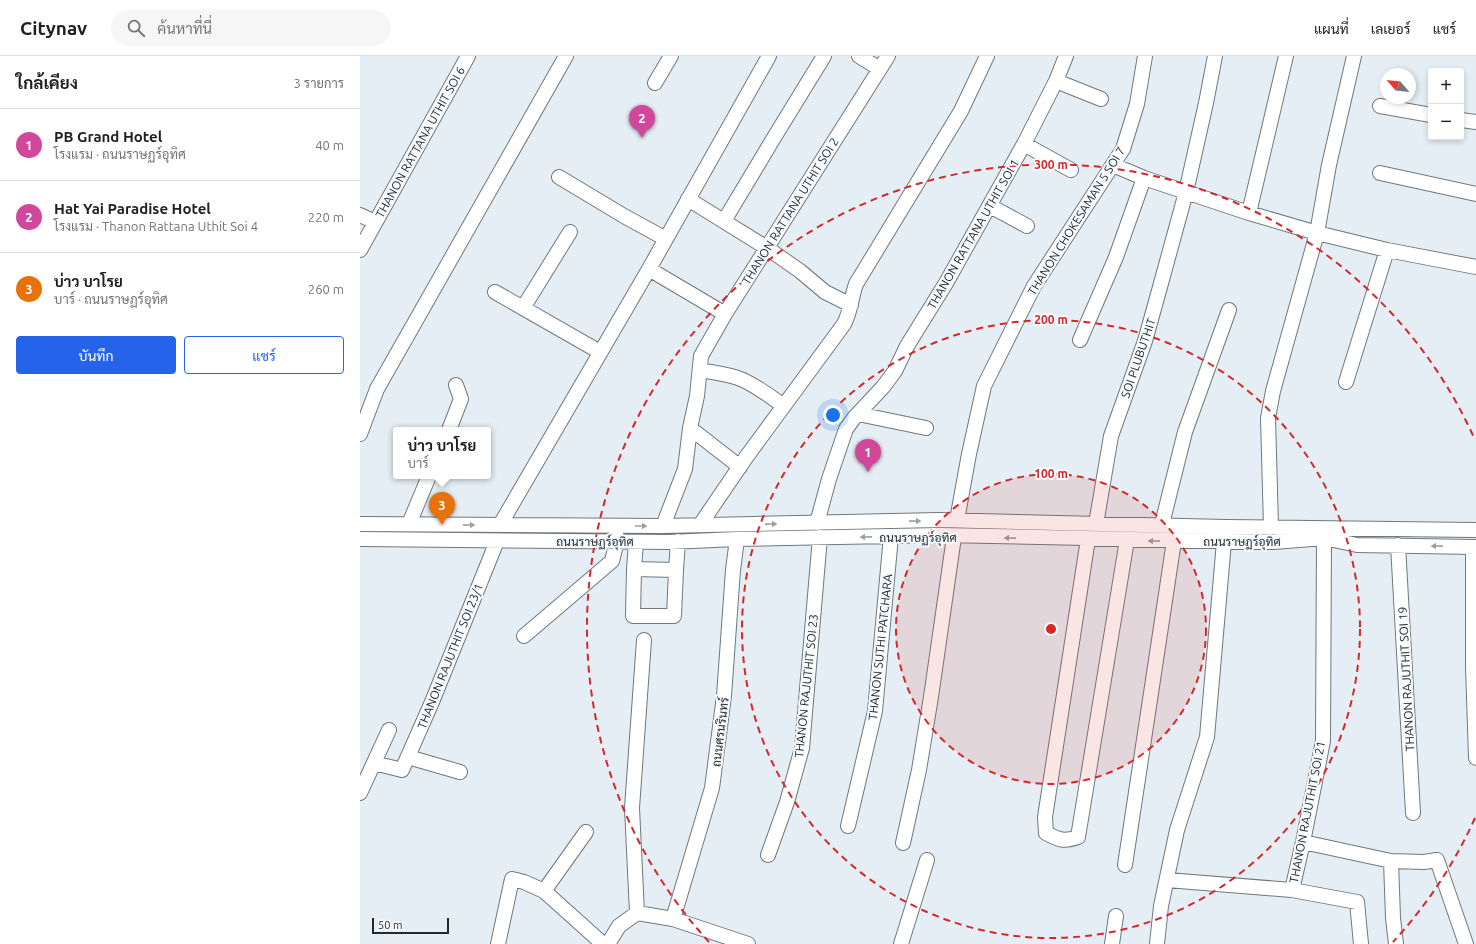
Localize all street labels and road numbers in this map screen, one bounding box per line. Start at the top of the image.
street label: THANON RATTANA UTHIT SOI 6 [373,64,467,220]
street label: THANON RATTANA UTHIT SOI 2 [739,135,841,287]
street label: THANON CHOKESAMAN 5 SOI 7 [1025,144,1127,298]
street label: THANON RATTANA UTHIT SOI 1 [925,157,1021,311]
street label: SOI PLUBUTHIT [1118,316,1158,400]
street label: ถนนราษฏร์อุทิศ [879,530,957,547]
street label: ถนนราษฏร์อุทิศ [556,534,634,551]
street label: ถนนราษฏร์อุทิศ [1203,534,1281,551]
street label: THANON SUTHI PATCHARA [866,573,894,721]
street label: THANON RAJUTHIT SOI 23/1 [415,581,485,731]
street label: THANON RAJUTHIT SOI 19 [1396,606,1416,752]
street label: THANON RAJUTHIT SOI 23 [792,613,820,759]
street label: ถนนศรนรินทร์ [708,696,731,768]
street label: THANON RAJUTHIT SOI 21 [1287,740,1327,884]

